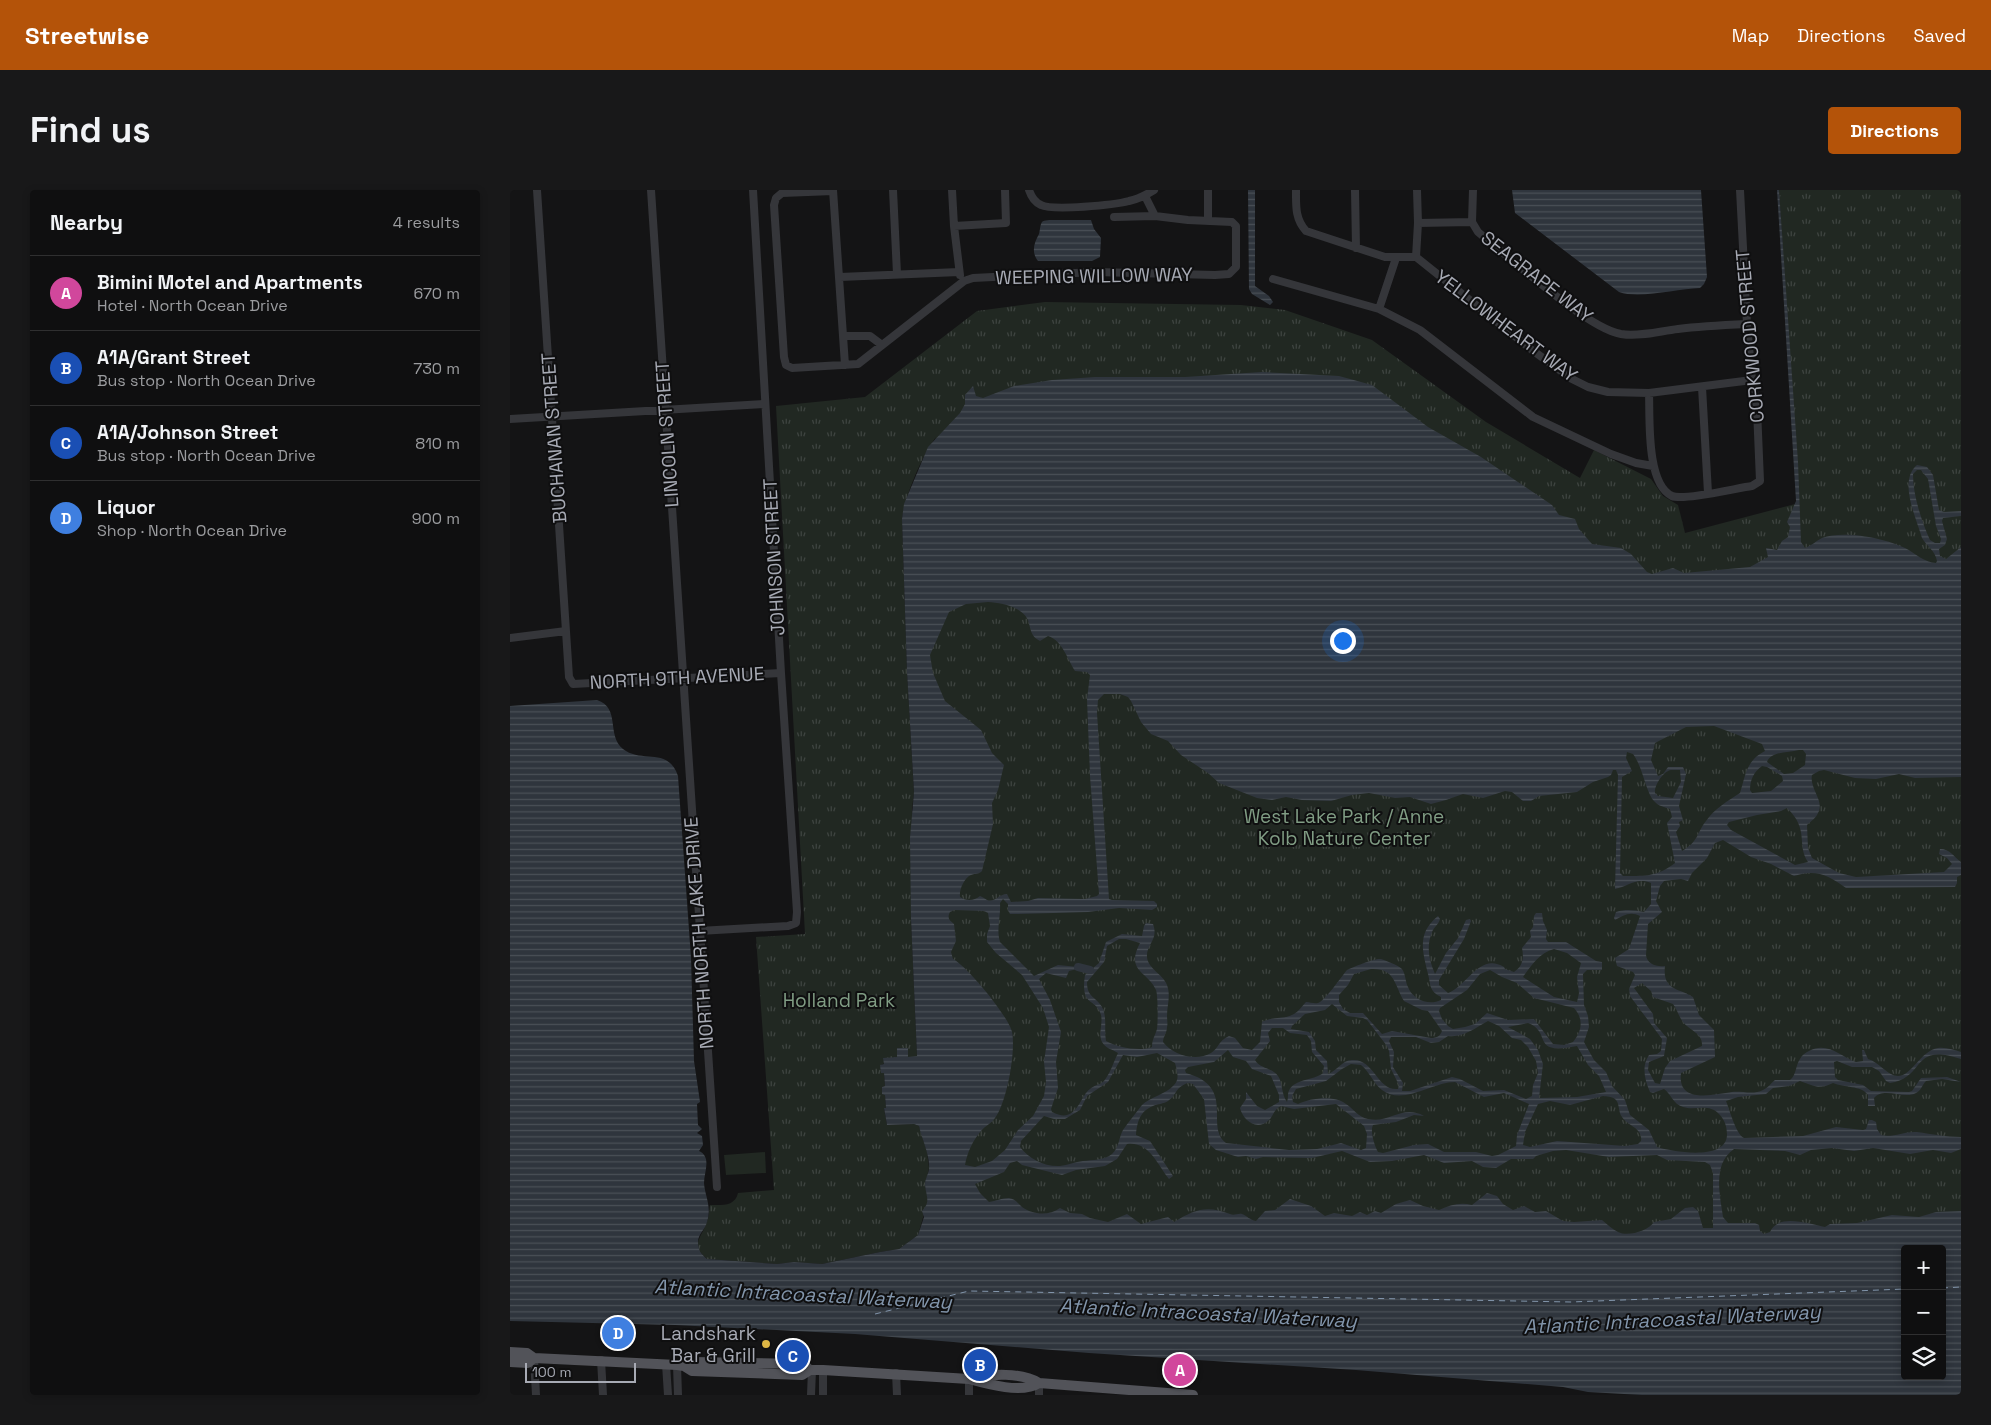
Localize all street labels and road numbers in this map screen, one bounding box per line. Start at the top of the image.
street label: SEAGRAPE WAY [1476,225,1598,329]
street label: CORKWOOD STREET [1730,248,1770,424]
street label: WEEPING WILLOW WAY [995,262,1193,290]
street label: YELLOWHEART WAY [1430,264,1583,388]
street label: BUCHANAN STREET [536,352,572,524]
street label: LINCOLN STREET [649,360,685,508]
street label: JOHNSON STREET [757,478,791,636]
street label: NORTH 9TH AVENUE [589,661,765,695]
street label: NORTH NORTH LAKE DRIVE [678,816,720,1050]

